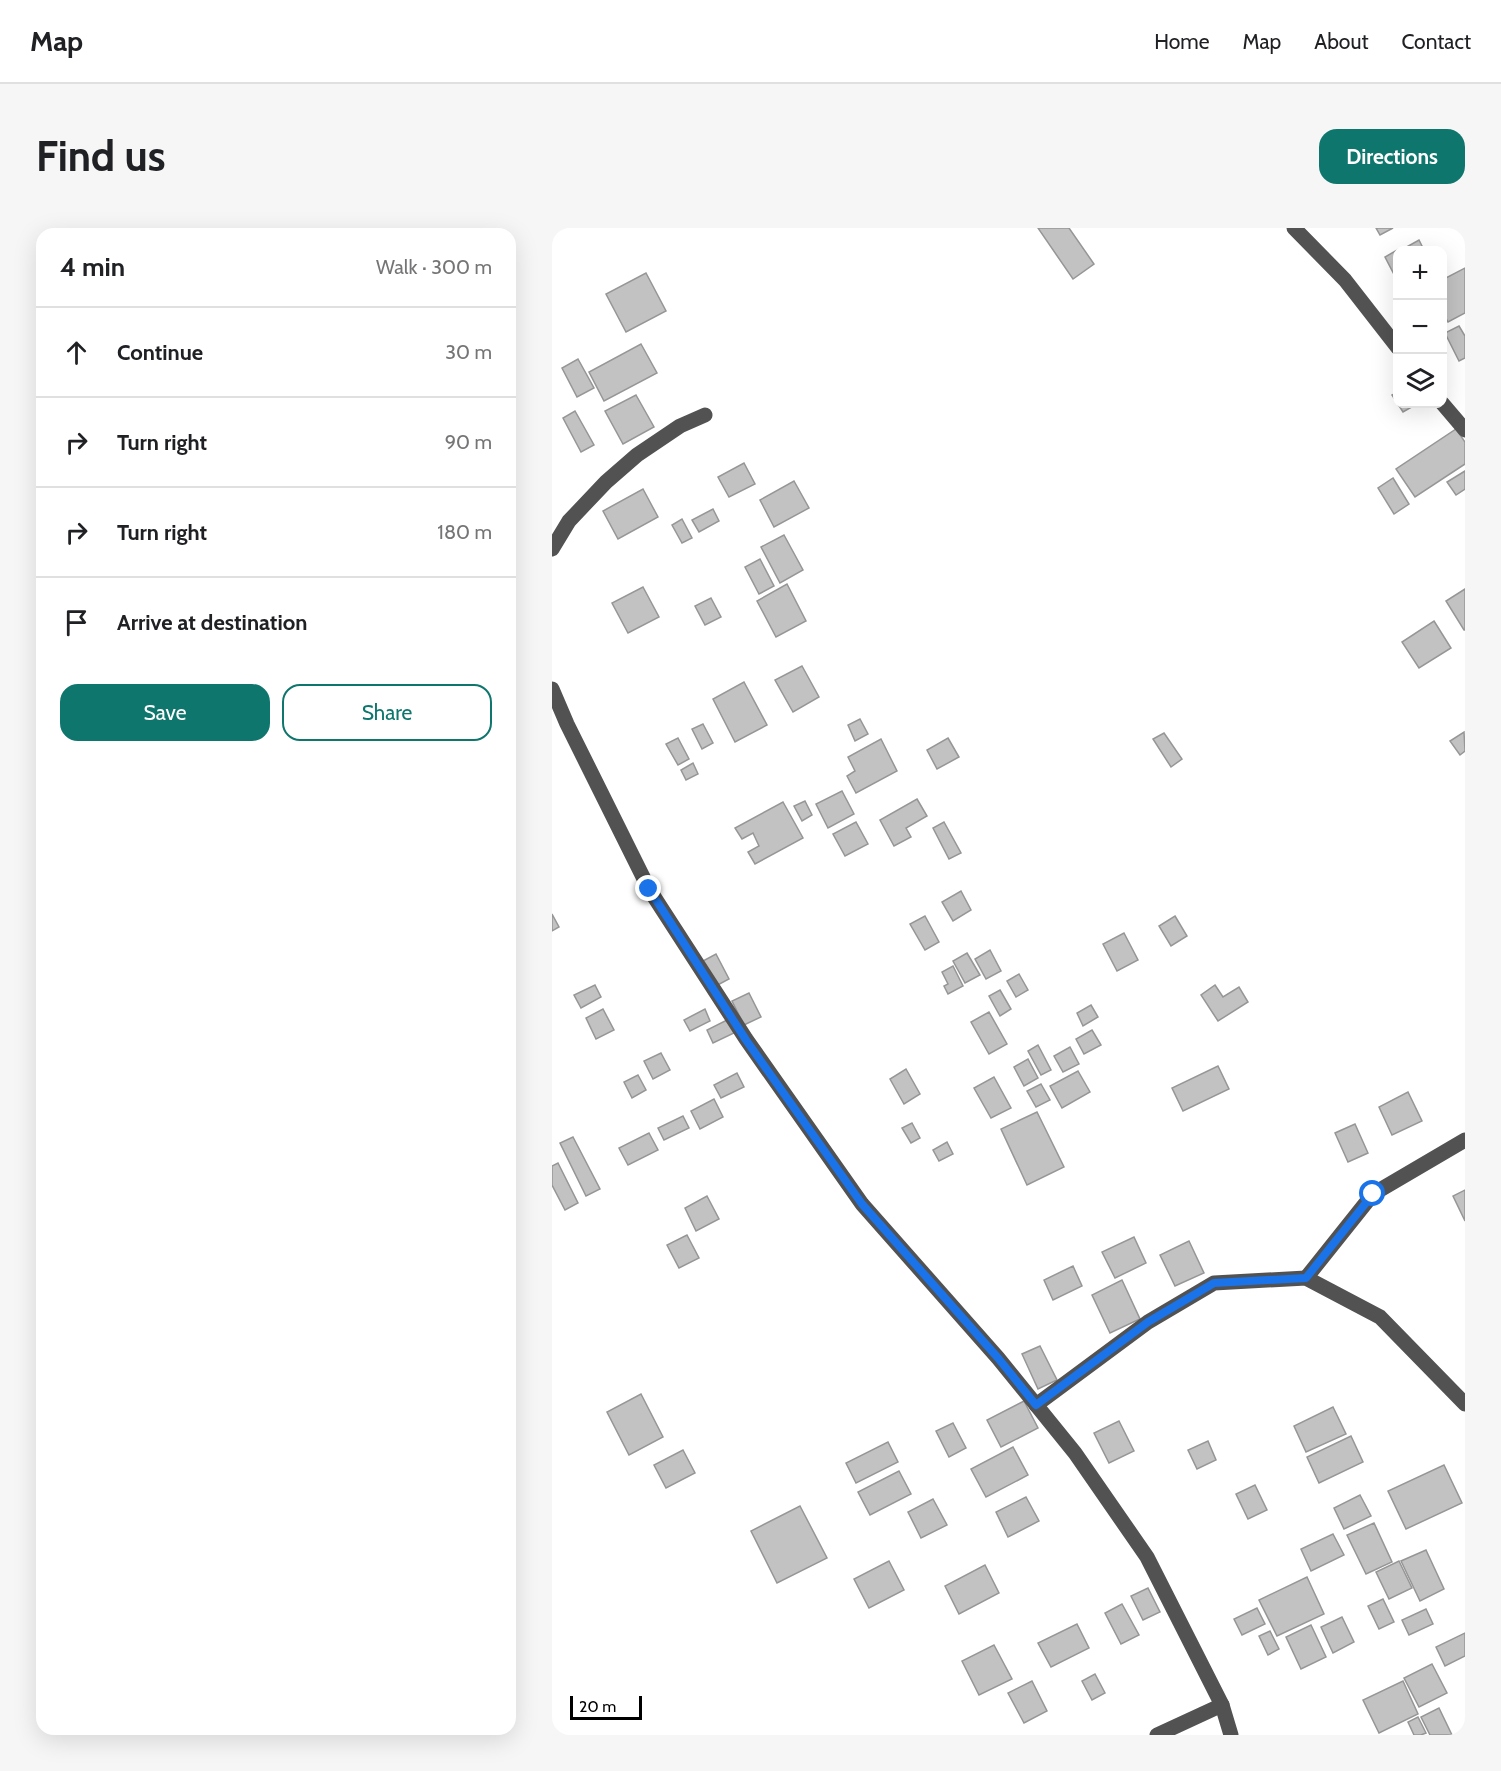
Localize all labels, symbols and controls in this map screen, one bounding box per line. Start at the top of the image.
text: Map [30,24,83,58]
text: Home [1154,29,1210,54]
text: Map [1243,29,1281,54]
text: About [1314,29,1368,54]
text: Contact [1401,29,1471,54]
button: Directions [1319,129,1465,184]
text: Find us [36,130,165,182]
map controls [1393,246,1447,408]
button: + [1393,246,1447,300]
text: 4 min [60,251,125,283]
text: Walk · 300 m [376,255,492,279]
button: − [1393,300,1447,354]
icon: ahead [60,336,93,369]
text: Continue [117,339,203,366]
text: 30 m [445,340,492,364]
button: layers [1393,354,1447,408]
icon: right [60,426,93,459]
text: Turn right [117,429,207,456]
text: 90 m [445,430,492,454]
icon: right [60,516,93,549]
text: Turn right [117,519,207,546]
text: 180 m [437,520,492,544]
icon: arrive [60,606,93,639]
text: Arrive at destination [117,609,307,636]
button: Save [60,684,270,741]
button: Share [282,684,492,741]
route end [635,875,661,901]
route start [1359,1180,1385,1206]
scale bar [570,1693,642,1720]
text: 20 m [579,1697,616,1716]

